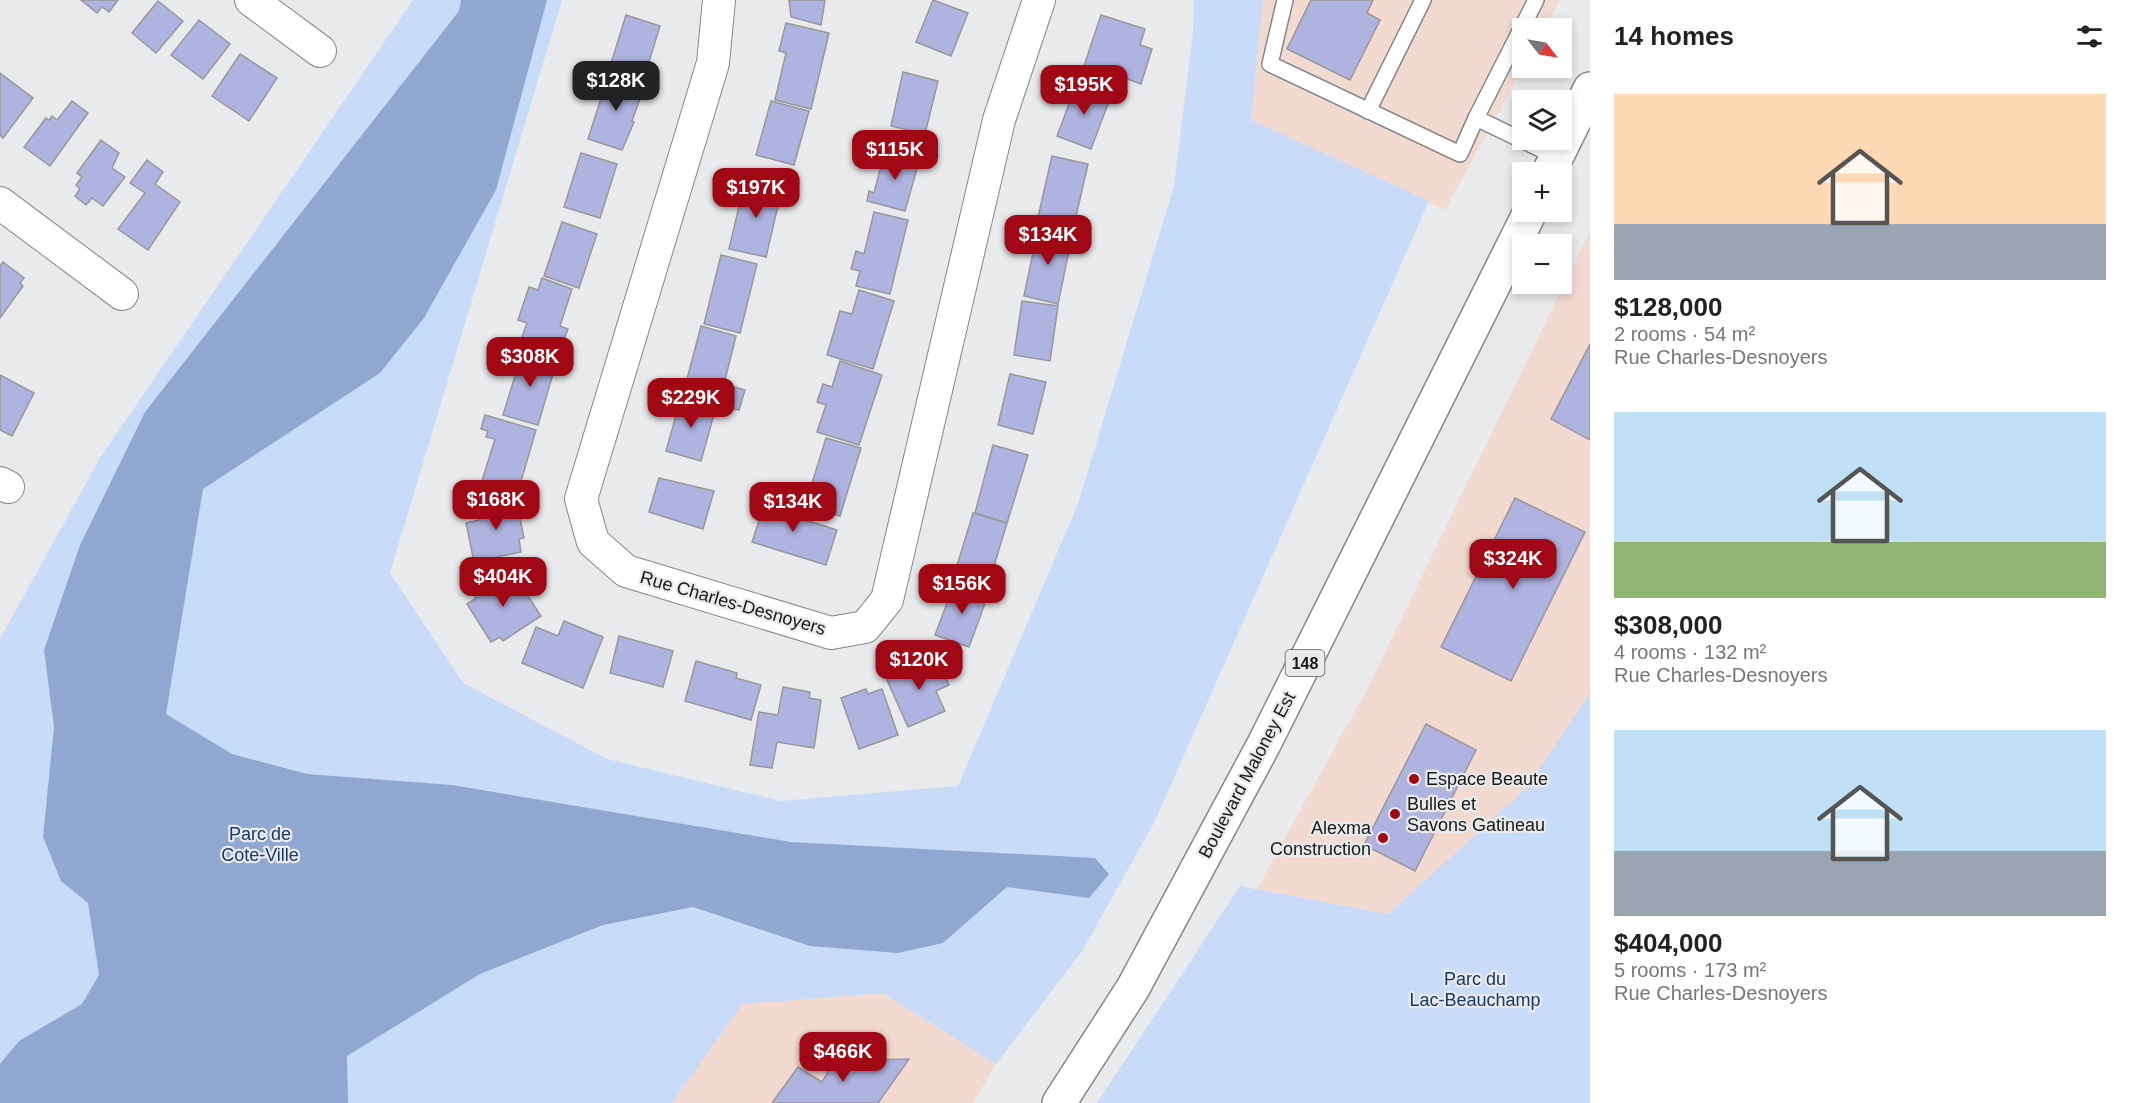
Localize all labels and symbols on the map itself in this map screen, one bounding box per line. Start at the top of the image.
north arrow [1512,18,1572,78]
pin: $128K [574,61,658,112]
pin: $195K [1042,65,1126,116]
pin: $115K [853,130,937,181]
pin: $197K [714,168,798,219]
pin: $134K [1006,215,1090,266]
pin: $308K [488,337,572,388]
pin: $229K [649,378,733,429]
pin: $168K [454,480,538,531]
pin: $134K [751,482,835,533]
pin: $324K [1471,539,1555,590]
pin: $404K [461,557,545,608]
pin: $156K [920,564,1004,615]
street label: Rue Charles-Desnoyers [638,567,828,639]
pin: $120K [877,640,961,691]
road number: 148 [1286,650,1324,676]
street label: Boulevard Maloney Est [1195,689,1299,861]
place label: Espace Beaute [1426,769,1548,789]
marker: Espace Beaute [1407,772,1421,786]
place label: Bulles et Savons Gatineau [1407,794,1545,835]
marker: Bulles et Savons Gatineau [1388,807,1402,821]
place label: Alexma Construction [1270,818,1372,859]
park label: Parc de Cote-Ville [221,824,299,865]
marker: Alexma Construction [1376,831,1390,845]
park label: Parc du Lac-Beauchamp [1409,969,1541,1010]
pin: $466K [801,1032,885,1083]

